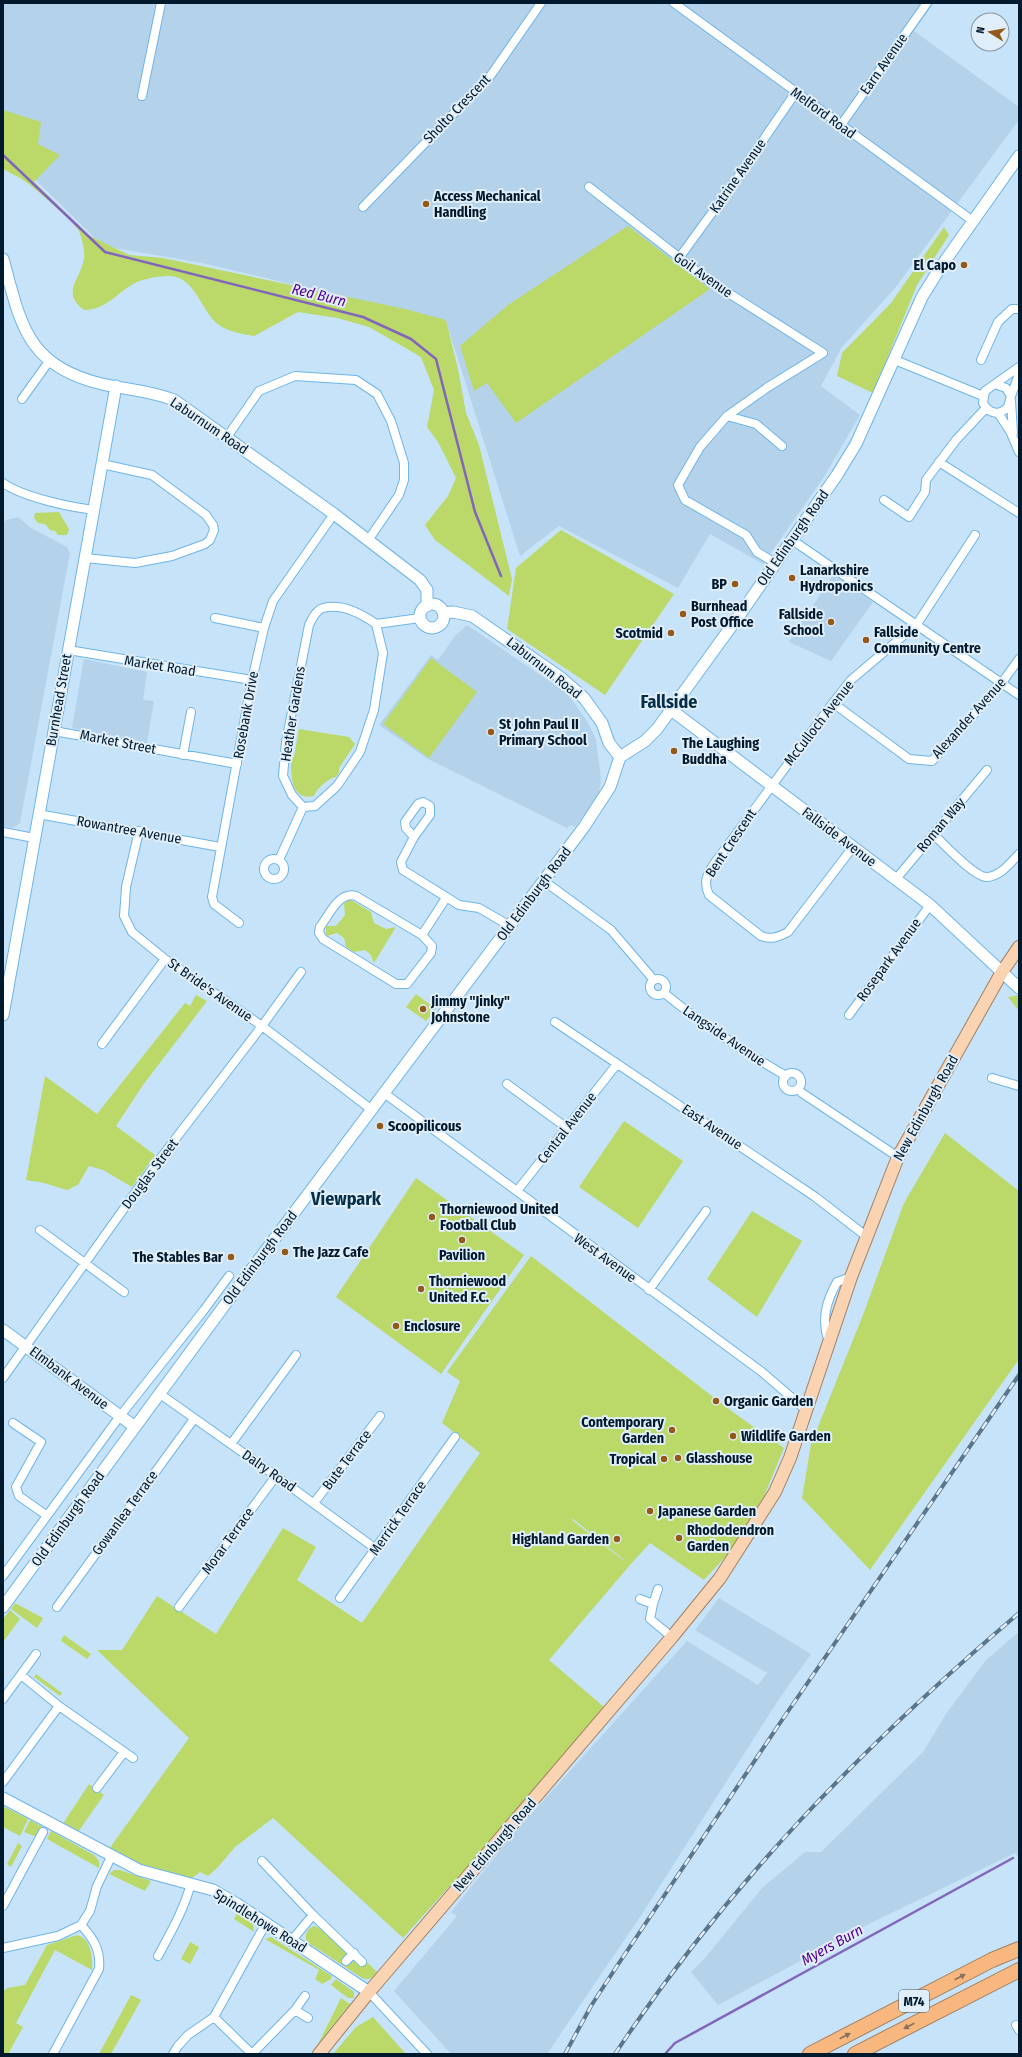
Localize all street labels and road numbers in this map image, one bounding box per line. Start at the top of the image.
street label: Earn Avenue [857,30,911,98]
street label: Sholto Crescent [420,71,494,147]
street label: Melford Road [787,84,859,142]
street label: Katrine Avenue [706,136,770,216]
street label: Goil Avenue [670,249,736,301]
street label: Laburnum Road [167,394,251,458]
street label: Old Edinburgh Road [753,487,833,589]
street label: Laburnum Road [503,633,585,703]
street label: Burnhead Street [43,652,76,748]
street label: Market Road [123,652,197,680]
street label: Heather Gardens [277,665,309,763]
street label: Rosebank Drive [230,670,262,760]
street label: Alexander Avenue [928,674,1010,762]
street label: McCulloch Avenue [780,677,858,769]
street label: Market Street [78,726,158,758]
street label: Roman Way [913,794,969,856]
street label: Fallside Avenue [798,804,880,871]
street label: Bent Crescent [702,805,760,880]
street label: Rowantree Avenue [75,812,183,848]
street label: Old Edinburgh Road [493,844,575,944]
street label: Rosepark Avenue [853,915,925,1005]
street label: St Bride's Avenue [164,955,256,1025]
street label: Langside Avenue [679,1002,769,1070]
street label: New Edinburgh Road [890,1052,962,1164]
street label: Central Avenue [534,1089,600,1167]
street label: East Avenue [679,1101,745,1153]
street label: Douglas Street [118,1135,182,1212]
street label: Old Edinburgh Road [219,1208,301,1308]
street label: West Avenue [570,1230,640,1286]
street label: Elmbank Avenue [26,1343,112,1413]
street label: Bute Terrace [319,1426,375,1493]
street label: Dalry Road [239,1446,299,1496]
street label: Gowanlea Terrace [89,1467,162,1559]
street label: Old Edinburgh Road [28,1468,108,1570]
street label: Merrick Terrace [366,1477,430,1559]
street label: Morar Terrace [198,1504,258,1578]
street label: New Edinburgh Road [450,1795,540,1895]
street label: Spindlehowe Road [210,1886,310,1956]
road number: M74 [899,1990,929,2012]

